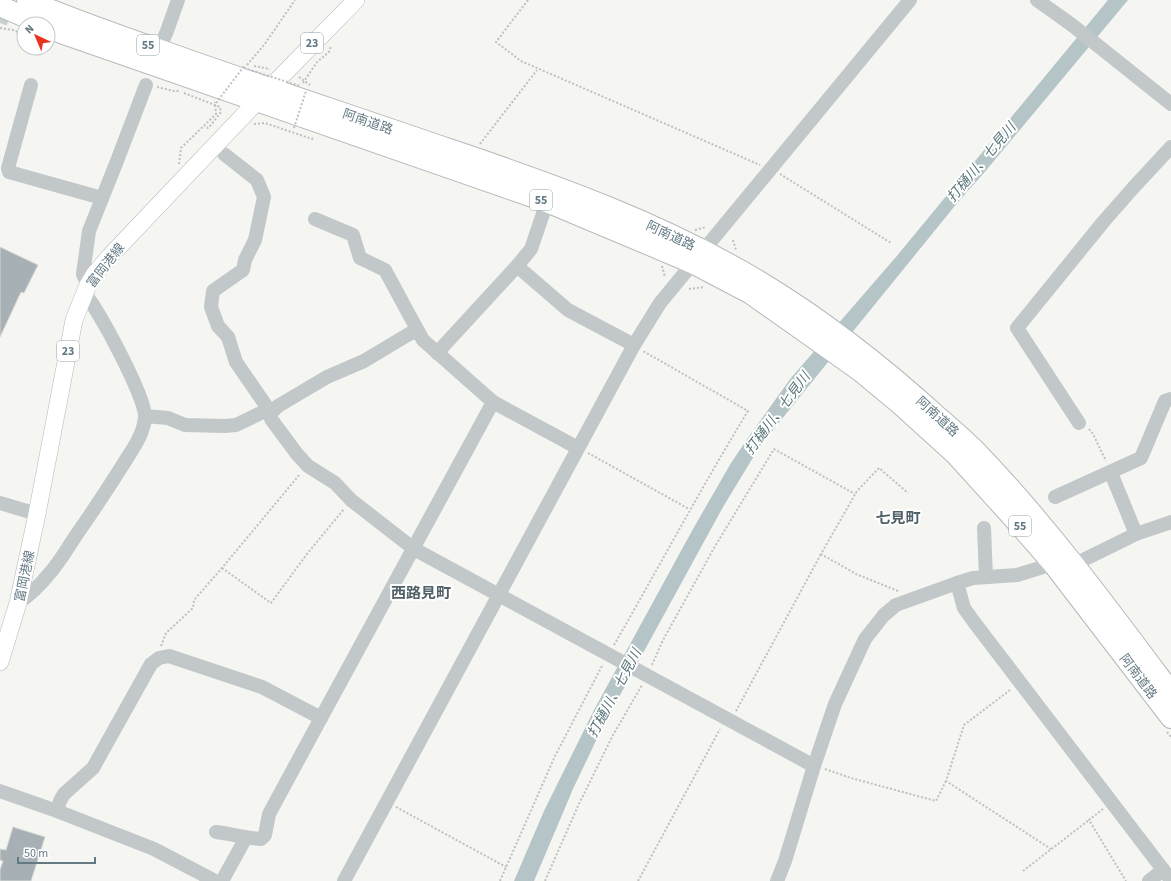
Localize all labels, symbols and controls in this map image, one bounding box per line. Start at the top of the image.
north arrow [16,16,56,56]
text: N [22,21,37,37]
road number: 23 [301,33,323,53]
road number: 55 [137,35,159,55]
street label: 阿南道路 [340,105,395,139]
water label: 打樋川、七見川 [943,117,1022,207]
road number: 55 [530,190,552,210]
street label: 阿南道路 [643,217,698,255]
street label: 富岡港線 [83,240,129,292]
road number: 23 [57,341,79,361]
water label: 打樋川、七見川 [740,367,816,459]
street label: 阿南道路 [912,393,963,441]
district label: 七見町 [875,508,921,529]
road number: 55 [1009,516,1031,536]
street label: 富岡港線 [11,549,39,604]
district label: 西路見町 [391,583,451,604]
water label: 打樋川、七見川 [583,644,648,741]
street label: 阿南道路 [1115,650,1161,703]
scale bar [18,839,95,865]
text: 50 m [24,845,48,862]

